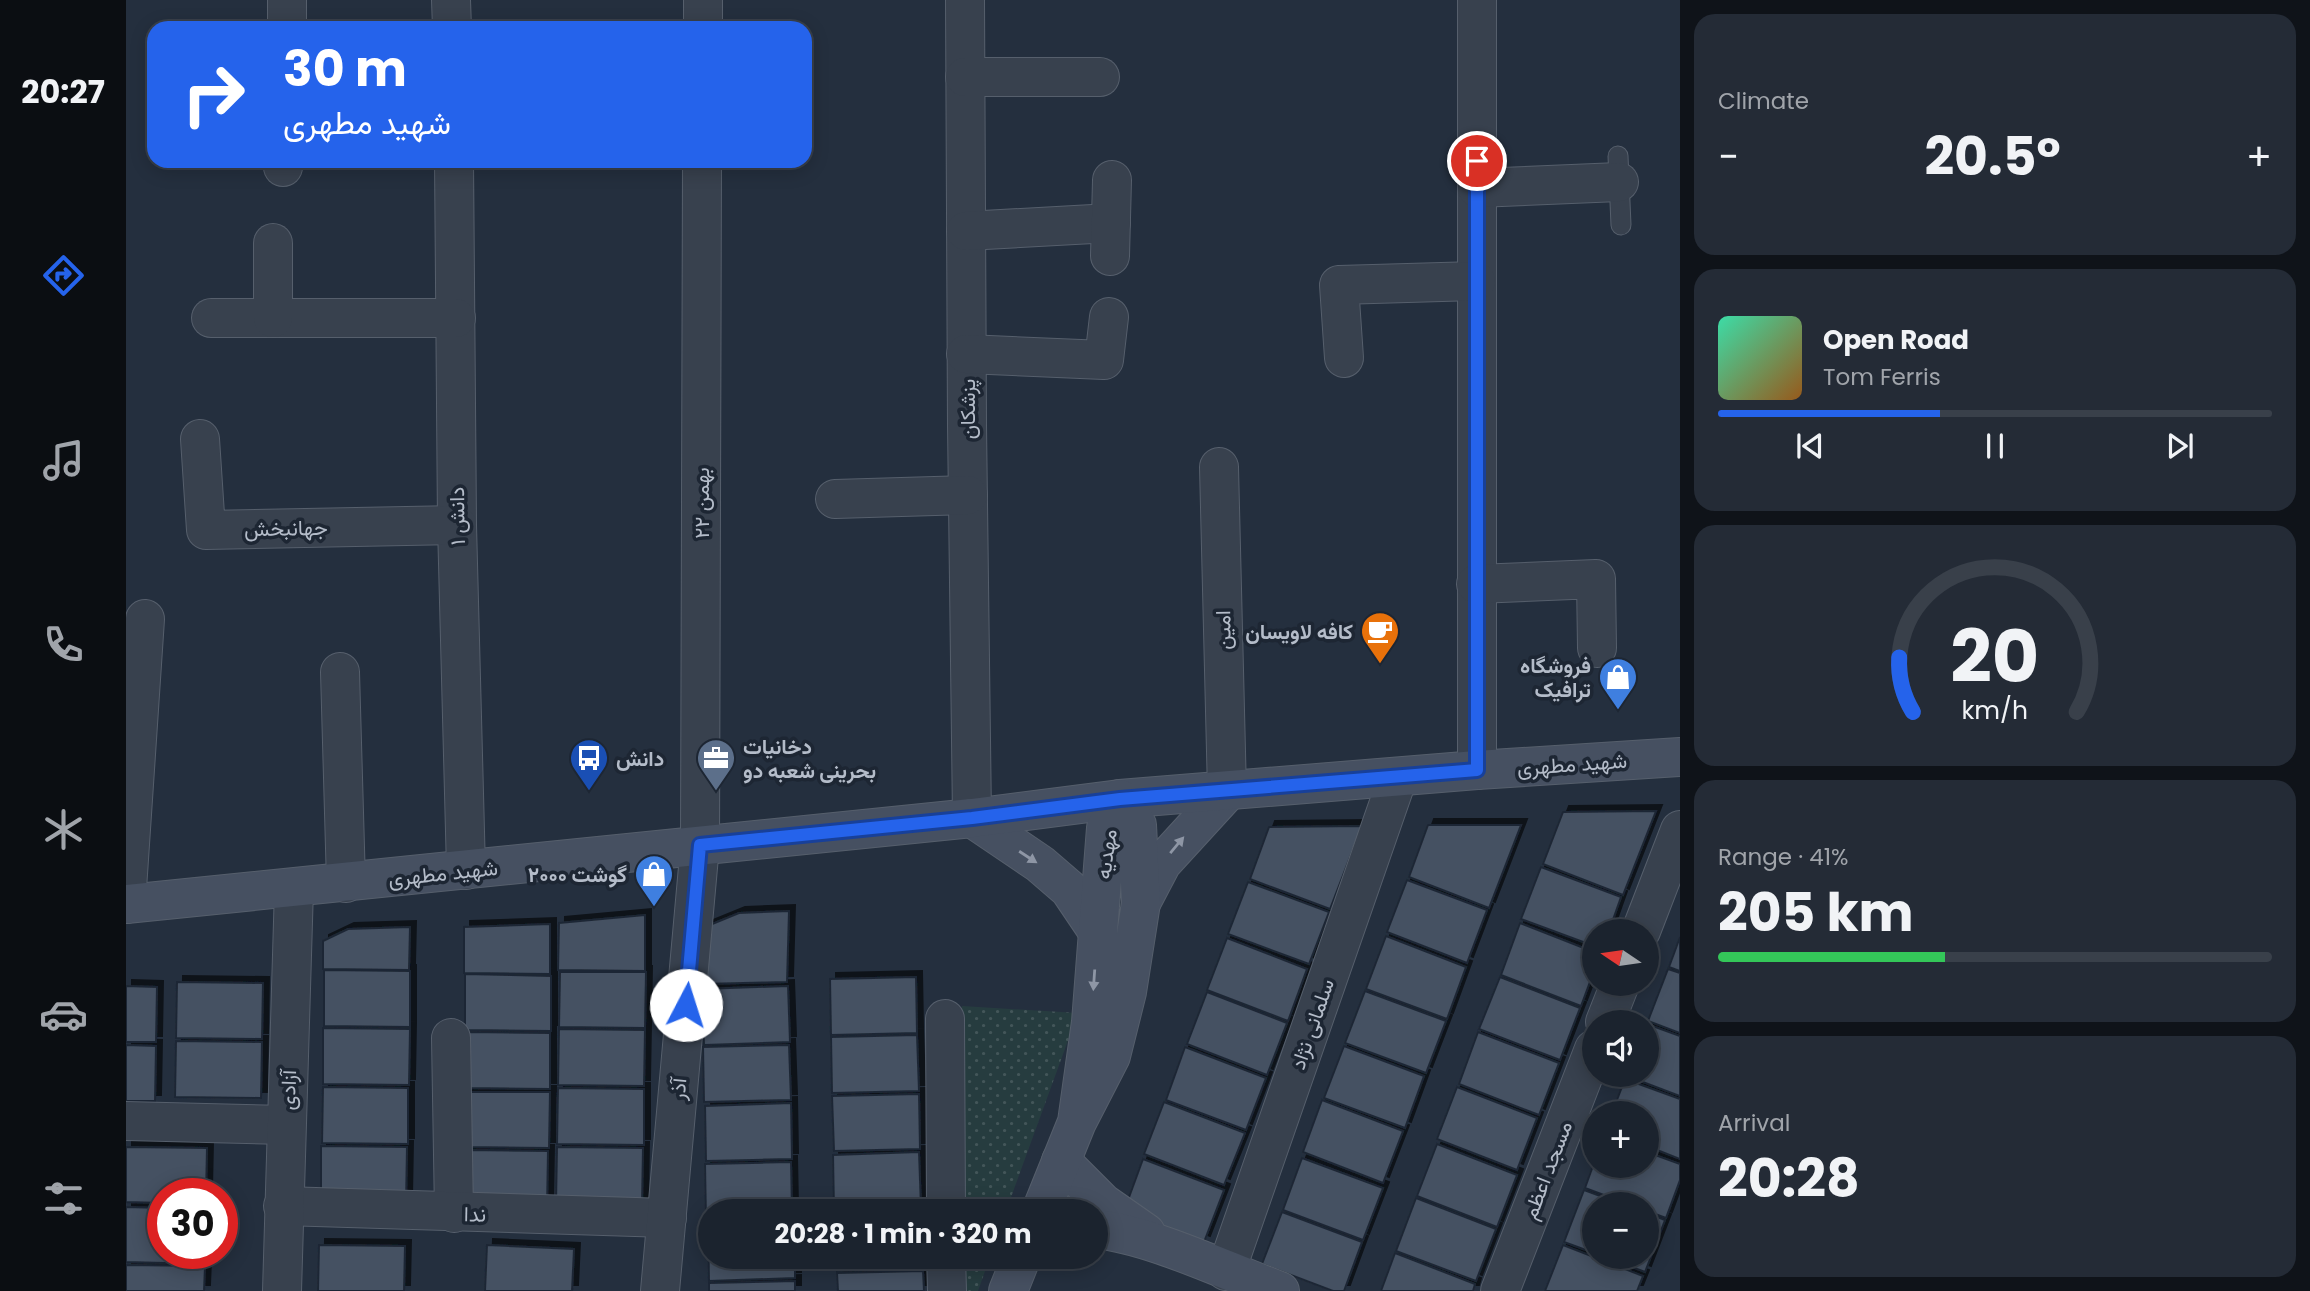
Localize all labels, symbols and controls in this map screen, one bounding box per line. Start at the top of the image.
text: 30 m [283,35,407,103]
icon: right [168,49,259,140]
text: 20:27 [21,69,105,114]
text: Climate [1718,85,1809,117]
text: شهید مطهری [283,100,451,145]
text: 20.5° [1924,120,2061,193]
text: − [1718,130,1739,183]
text: + [2246,130,2272,183]
pin [1447,131,1507,191]
icon: arrive [1458,142,1496,180]
icon: directions [39,251,88,300]
text: Open Road [1823,322,1969,358]
text: Tom Ferris [1823,361,1941,393]
street label: پزشکان [953,379,982,439]
icon: previous [1791,427,1829,465]
icon: pause [1976,427,2014,465]
icon: next [2161,427,2199,465]
icon: music [39,436,88,485]
street label: ۲۲ بهمن [687,467,716,539]
street label: دانش ۱ [442,486,472,546]
street label: جهانبخش [244,513,328,543]
text: 20 [1950,606,2040,707]
street label: امین [1208,610,1238,650]
cafe icon: کافه لاویسان [1359,610,1401,665]
place label: کافه لاویسان [1245,617,1353,646]
icon: phone [39,620,88,669]
place label: فروشگاه ترافیک [1520,651,1591,704]
shop icon: فروشگاه ترافیک [1597,656,1639,711]
text: km/h [1962,692,2028,727]
place label: دخانیات بحرینی شعبه دو [743,732,876,785]
bus stop icon: دانش [568,737,610,792]
office icon: دخانیات بحرینی شعبه دو [695,737,737,792]
place label: دانش [616,744,664,773]
street label: شهید مطهری [1516,746,1628,782]
icon: climate [39,805,88,854]
street label: مهدیه [1088,827,1124,881]
one-way arrow [1169,837,1184,854]
text: Range · 41% [1718,841,1849,873]
one-way arrow [1019,850,1038,863]
street label: شهید مطهری [387,853,499,893]
shop icon: گوشت ۲۰۰۰ [633,853,675,908]
place label: گوشت ۲۰۰۰ [528,860,627,889]
text: 205 km [1718,876,1914,949]
north arrow [1582,919,1659,996]
map controls [1582,919,1659,1269]
position arrow [649,968,723,1042]
one-way arrow [1088,969,1099,991]
street label: سلمانی نژاد [1283,975,1341,1073]
icon: car [39,990,88,1039]
button: sound [1582,1010,1659,1087]
street label: آزادی [273,1067,303,1111]
street label: آذر [663,1075,694,1102]
button: + [1582,1101,1659,1178]
text: Arrival [1718,1107,1790,1139]
street label: مسجد اعظم [1515,1117,1579,1223]
text: 20:28 [1718,1142,1860,1215]
icon: filters [39,1174,88,1223]
speed limit sign: 30 [147,1178,238,1269]
button: − [1582,1192,1659,1269]
street label: ندا [464,1199,486,1229]
text: 20:28 · 1 min · 320 m [774,1216,1032,1252]

